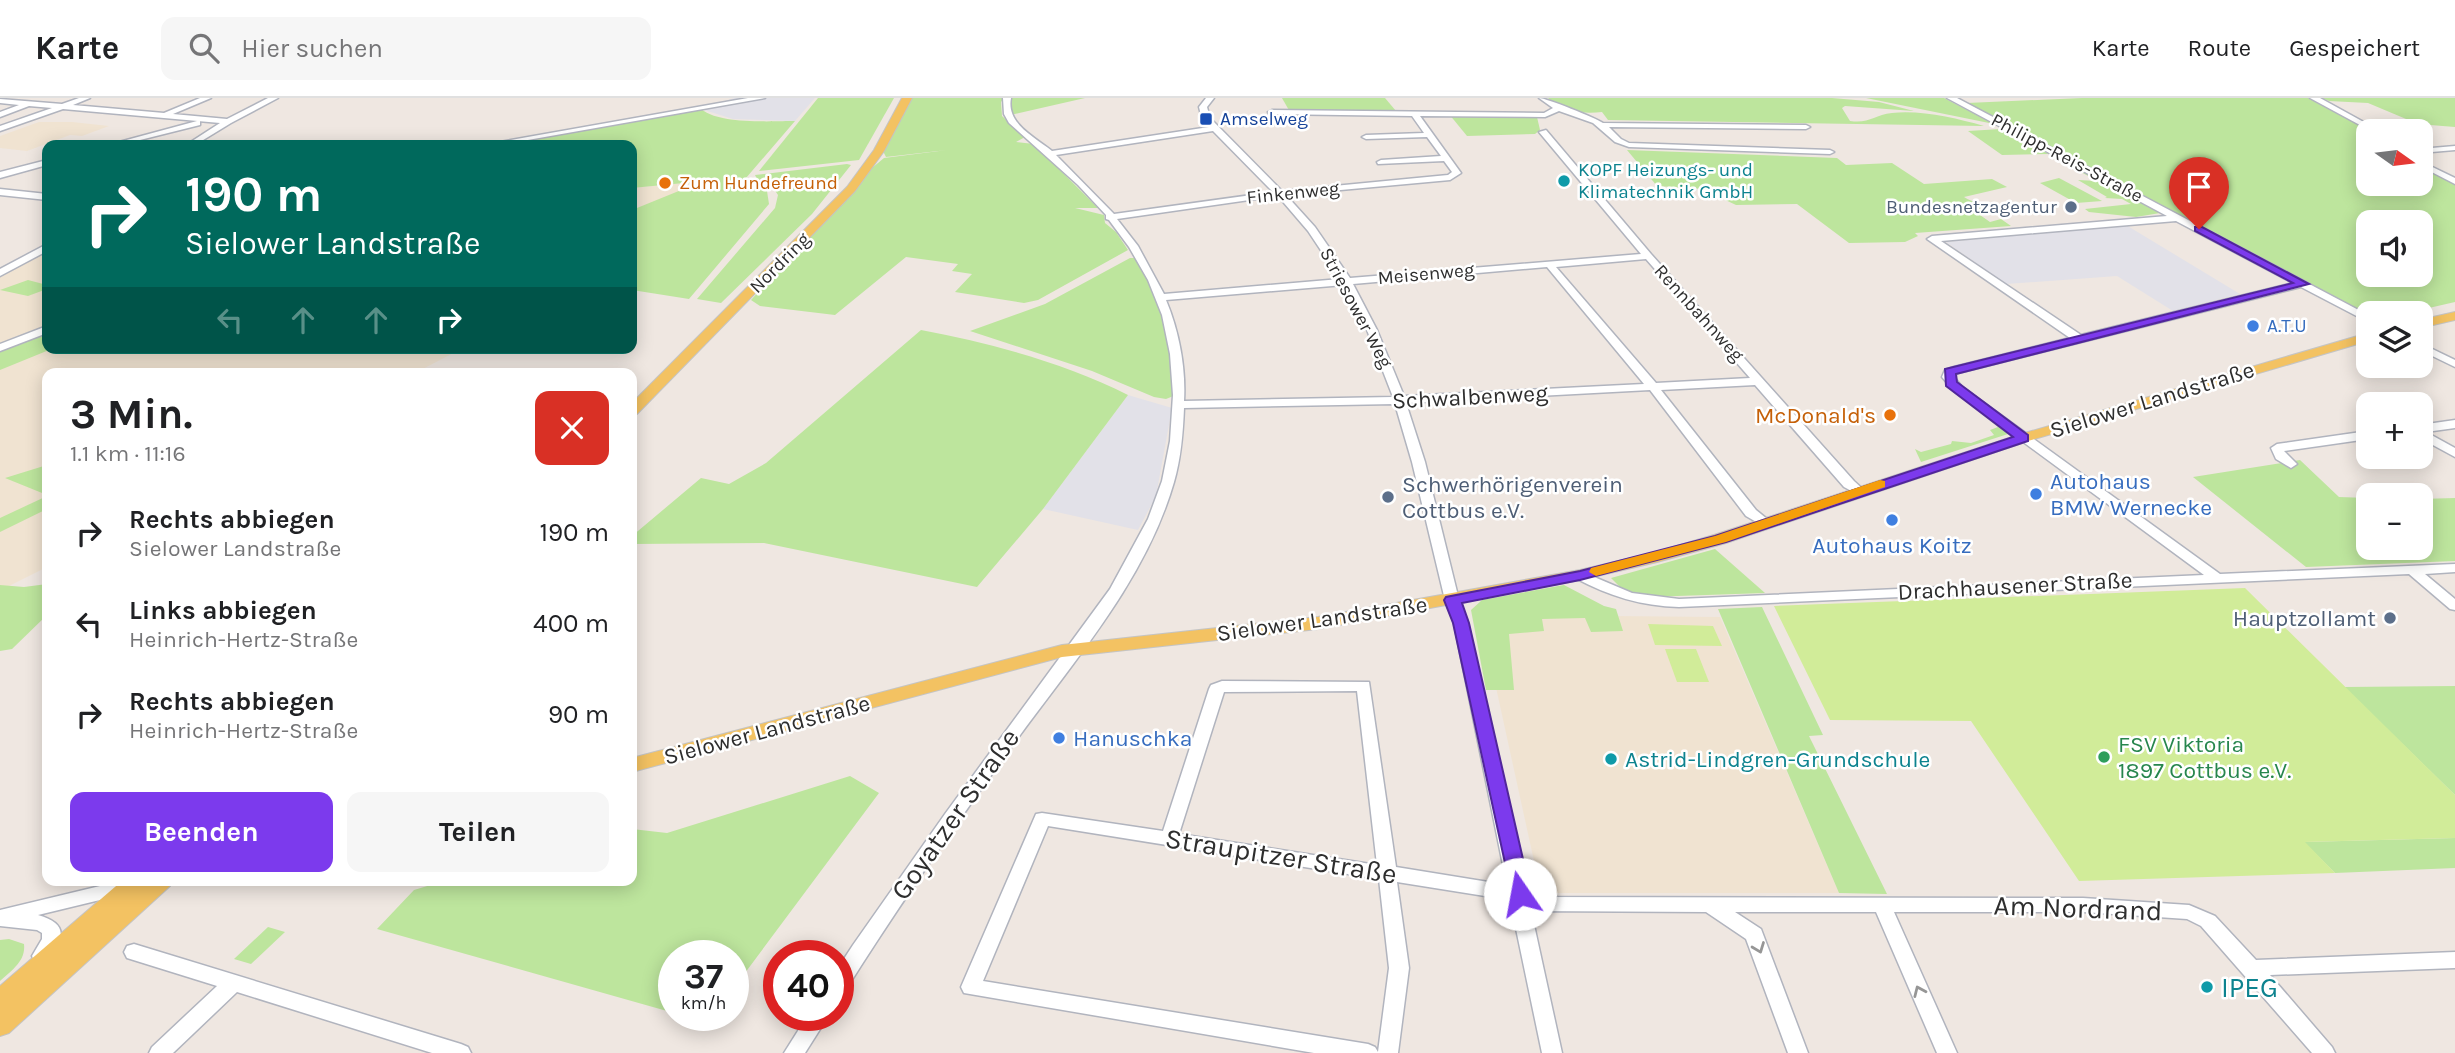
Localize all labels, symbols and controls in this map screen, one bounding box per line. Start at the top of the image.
search box [161,17,651,80]
text: Karte [35,29,119,67]
icon: search [185,29,223,67]
text: Hier suchen [241,33,383,64]
text: Karte [2092,34,2150,62]
text: Route [2188,34,2251,62]
text: Gespeichert [2289,34,2420,62]
place label: Amselweg [1220,108,1308,130]
street label: Philipp-Reis-Straße [1987,109,2147,207]
marker: Amselweg [1198,111,1214,127]
north arrow [2356,119,2432,196]
map controls [2356,119,2433,560]
pin [2169,157,2229,229]
place label: KOPF Heizungs- und Klimatechnik GmbH [1578,159,1753,203]
text: 190 m [185,166,322,223]
icon: right [70,168,161,259]
icon: arrive [2180,168,2218,206]
place label: Zum Hundefreund [679,172,838,194]
marker: KOPF Heizungs- und Klimatechnik GmbH [1556,173,1572,189]
marker: Zum Hundefreund [657,175,673,191]
street label: Finkenweg [1245,177,1341,209]
place label: Bundesnetzagentur [1886,196,2057,218]
marker: Bundesnetzagentur [2063,199,2079,215]
button: sound [2356,210,2433,287]
text: Sielower Landstraße [185,225,481,262]
street label: Nordring [745,228,815,298]
street label: Striesower Weg [1315,244,1397,372]
street label: Meisenweg [1377,259,1476,289]
street label: Rennbahnweg [1650,260,1749,366]
icon: left [211,301,249,339]
icon: ahead [284,301,322,339]
icon: ahead [357,301,395,339]
icon: right [430,301,468,339]
button: layers [2356,301,2433,378]
place label: A.T.U [2267,315,2307,337]
marker: A.T.U [2245,318,2261,334]
street label: Sielower Landstraße [2046,356,2258,444]
street label: Schwalbenweg [1391,379,1549,415]
text: 3 Min. [70,389,192,439]
button: close [535,391,609,465]
button: + [2356,392,2433,469]
place label: McDonald's [1755,402,1876,429]
marker: McDonald's [1882,407,1898,423]
text: 1.1 km · 11:16 [70,440,186,467]
place label: Autohaus BMW Wernecke [2050,468,2212,521]
place label: Schwerhörigenverein Cottbus e.V. [1402,471,1623,524]
button: − [2356,483,2433,560]
marker: Autohaus BMW Wernecke [2028,486,2044,502]
marker: Schwerhörigenverein Cottbus e.V. [1380,489,1396,505]
text: Rechts abbiegen [129,504,335,535]
marker: Autohaus Koitz [1884,512,1900,528]
icon: right [70,514,108,552]
text: 190 m [539,517,609,548]
place label: Autohaus Koitz [1812,532,1972,559]
text: Sielower Landstraße [129,535,341,562]
street label: Drachhausener Straße [1897,566,2133,606]
street label: Sielower Landstraße [1215,591,1429,647]
text: Links abbiegen [129,595,317,626]
icon: left [70,605,108,643]
place label: Hauptzollamt [2233,605,2376,632]
text: 400 m [533,608,609,639]
marker: Hauptzollamt [2382,610,2398,626]
text: Heinrich-Hertz-Straße [129,626,358,653]
text: Rechts abbiegen [129,686,335,717]
street label: Sielower Landstraße [661,689,873,771]
icon: right [70,696,108,734]
text: 90 m [548,699,609,730]
text: Heinrich-Hertz-Straße [129,717,358,744]
street label: Goyatzer Straße [884,722,1026,906]
place label: Hanuschka [1073,725,1192,752]
marker: Hanuschka [1051,730,1067,746]
place label: FSV Viktoria 1897 Cottbus e.V. [2118,731,2291,784]
place label: Astrid-Lindgren-Grundschule [1625,746,1930,773]
marker: FSV Viktoria 1897 Cottbus e.V. [2096,749,2112,765]
marker: Astrid-Lindgren-Grundschule [1603,751,1619,767]
button: Beenden [70,792,333,872]
button: Teilen [347,792,609,872]
street label: Straupitzer Straße [1163,821,1399,891]
position arrow [1483,857,1557,931]
street label: Am Nordrand [1993,889,2163,927]
speed limit sign: 40 [763,940,854,1031]
one-way arrow [1750,941,1764,953]
text: 37 [684,956,723,997]
place label: IPEG [2221,971,2278,1004]
marker: IPEG [2199,979,2215,995]
one-way arrow [1913,986,1927,998]
text: km/h [681,992,726,1014]

